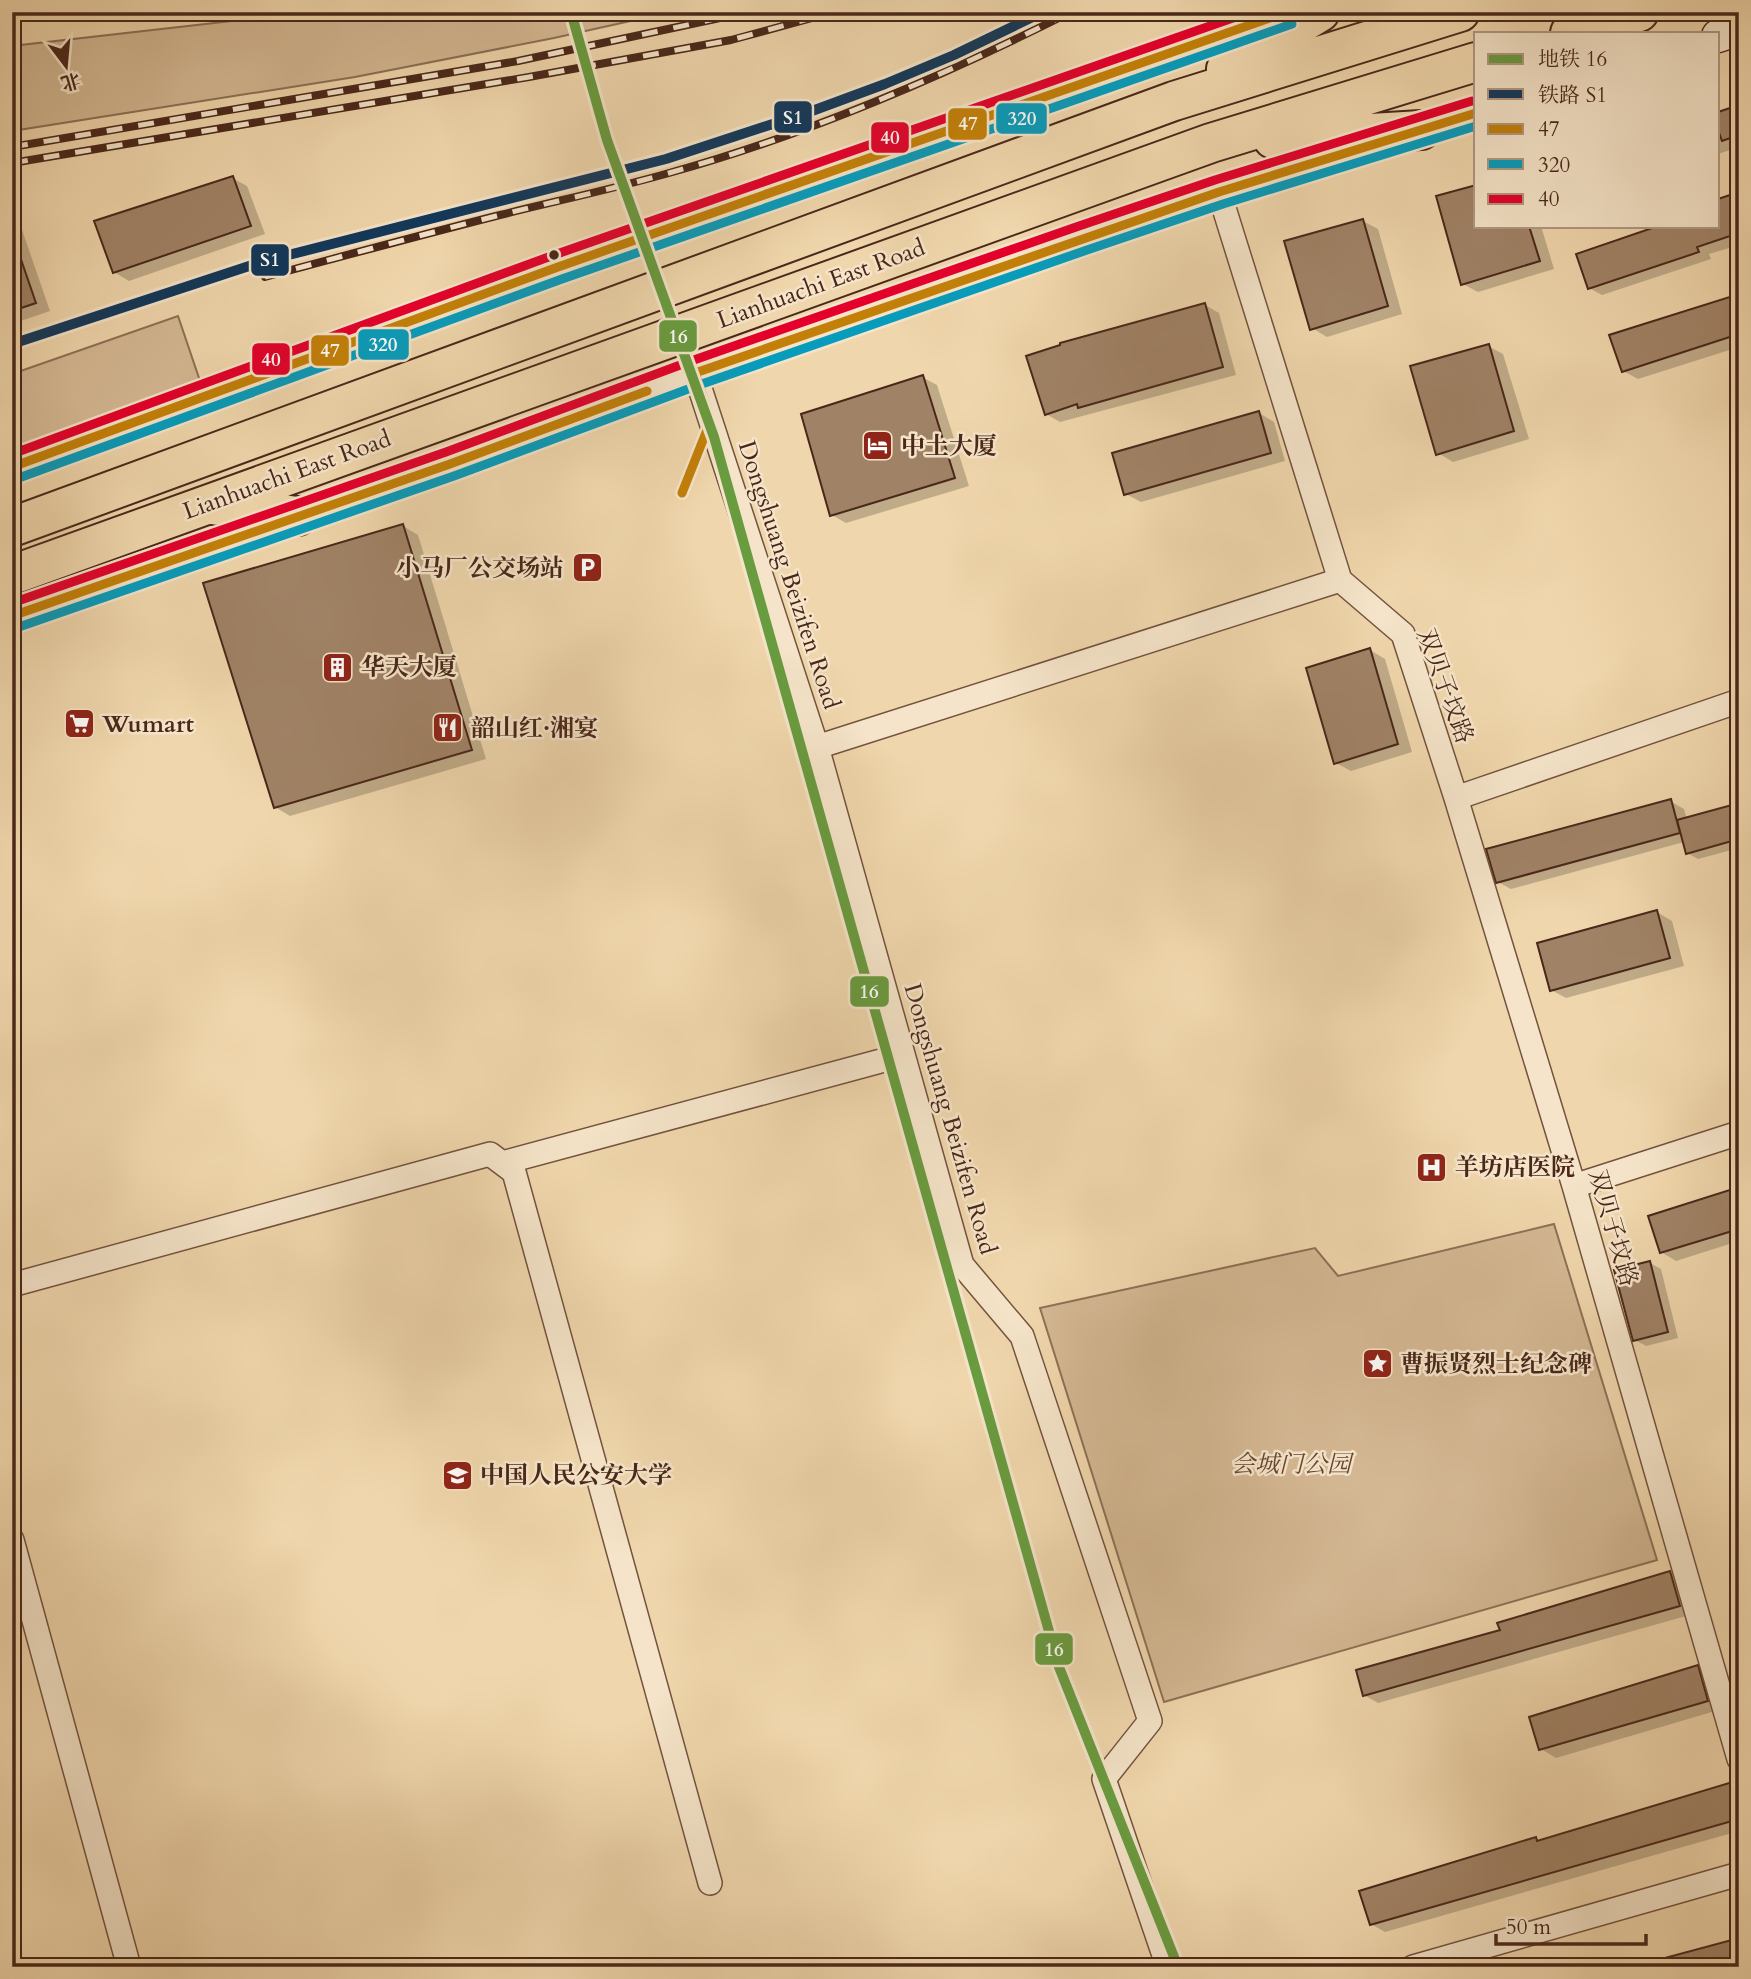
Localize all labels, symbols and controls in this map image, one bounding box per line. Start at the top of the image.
north arrow [32,32,102,102]
legend [1474,32,1720,228]
text: 地铁 16 [1538,45,1607,74]
text: 北 [58,66,83,96]
text: 铁路 S1 [1538,81,1607,110]
line badge: S1 [773,100,813,134]
line badge: 320 [995,102,1048,135]
text: S1 [783,105,803,131]
text: 320 [1007,106,1037,132]
line badge: 47 [947,107,988,141]
text: 47 [958,111,978,137]
text: 47 [1538,115,1560,144]
line badge: 40 [870,121,910,154]
text: 40 [880,125,900,151]
text: 320 [1538,151,1570,180]
text: 40 [1538,185,1560,214]
street label: Lianhuachi East Road [712,231,930,337]
line badge: S1 [250,243,290,277]
text: S1 [260,247,280,273]
unlabelled marker [547,248,561,262]
line badge: 16 [658,319,698,353]
text: 16 [668,324,688,350]
line badge: 320 [357,328,410,361]
text: 320 [368,332,398,358]
line badge: 47 [310,334,350,367]
text: 47 [320,338,340,364]
line badge: 40 [251,342,291,376]
text: 40 [261,347,281,373]
street label: Lianhuachi East Road [178,422,396,528]
hotel icon: 中土大厦 [861,429,895,463]
place label: 中土大厦 [901,430,997,463]
street label: Dongshuang Beizifen Road [730,437,848,714]
parking icon: 小马厂公交场站 [570,551,604,585]
place label: 小马厂公交场站 [396,552,564,585]
street label: 双贝子坟路 [1409,624,1481,748]
building icon: 华天大厦 [321,650,355,684]
place label: 华天大厦 [361,651,457,684]
supermarket icon: Wumart [62,707,96,741]
place label: Wumart [101,708,195,741]
restaurant icon: 韶山红·湘宴 [431,711,465,745]
place label: 韶山红·湘宴 [471,712,598,745]
line badge: 16 [849,975,890,1008]
text: 16 [859,979,879,1005]
street label: Dongshuang Beizifen Road [896,980,1005,1258]
hospital icon: 羊坊店医院 [1415,1150,1449,1184]
place label: 羊坊店医院 [1455,1151,1575,1184]
street label: 双贝子坟路 [1581,1166,1645,1290]
place icon: 曹振贤烈士纪念碑 [1360,1347,1394,1381]
place label: 曹振贤烈士纪念碑 [1400,1348,1592,1381]
park label: 会城门公园 [1231,1448,1355,1481]
school or university icon: 中国人民公安大学 [440,1458,474,1492]
place label: 中国人民公安大学 [480,1459,672,1492]
line badge: 16 [1034,1632,1074,1666]
text: 16 [1044,1637,1064,1663]
scale bar [1496,1902,1646,1946]
text: 50 m [1506,1913,1551,1942]

